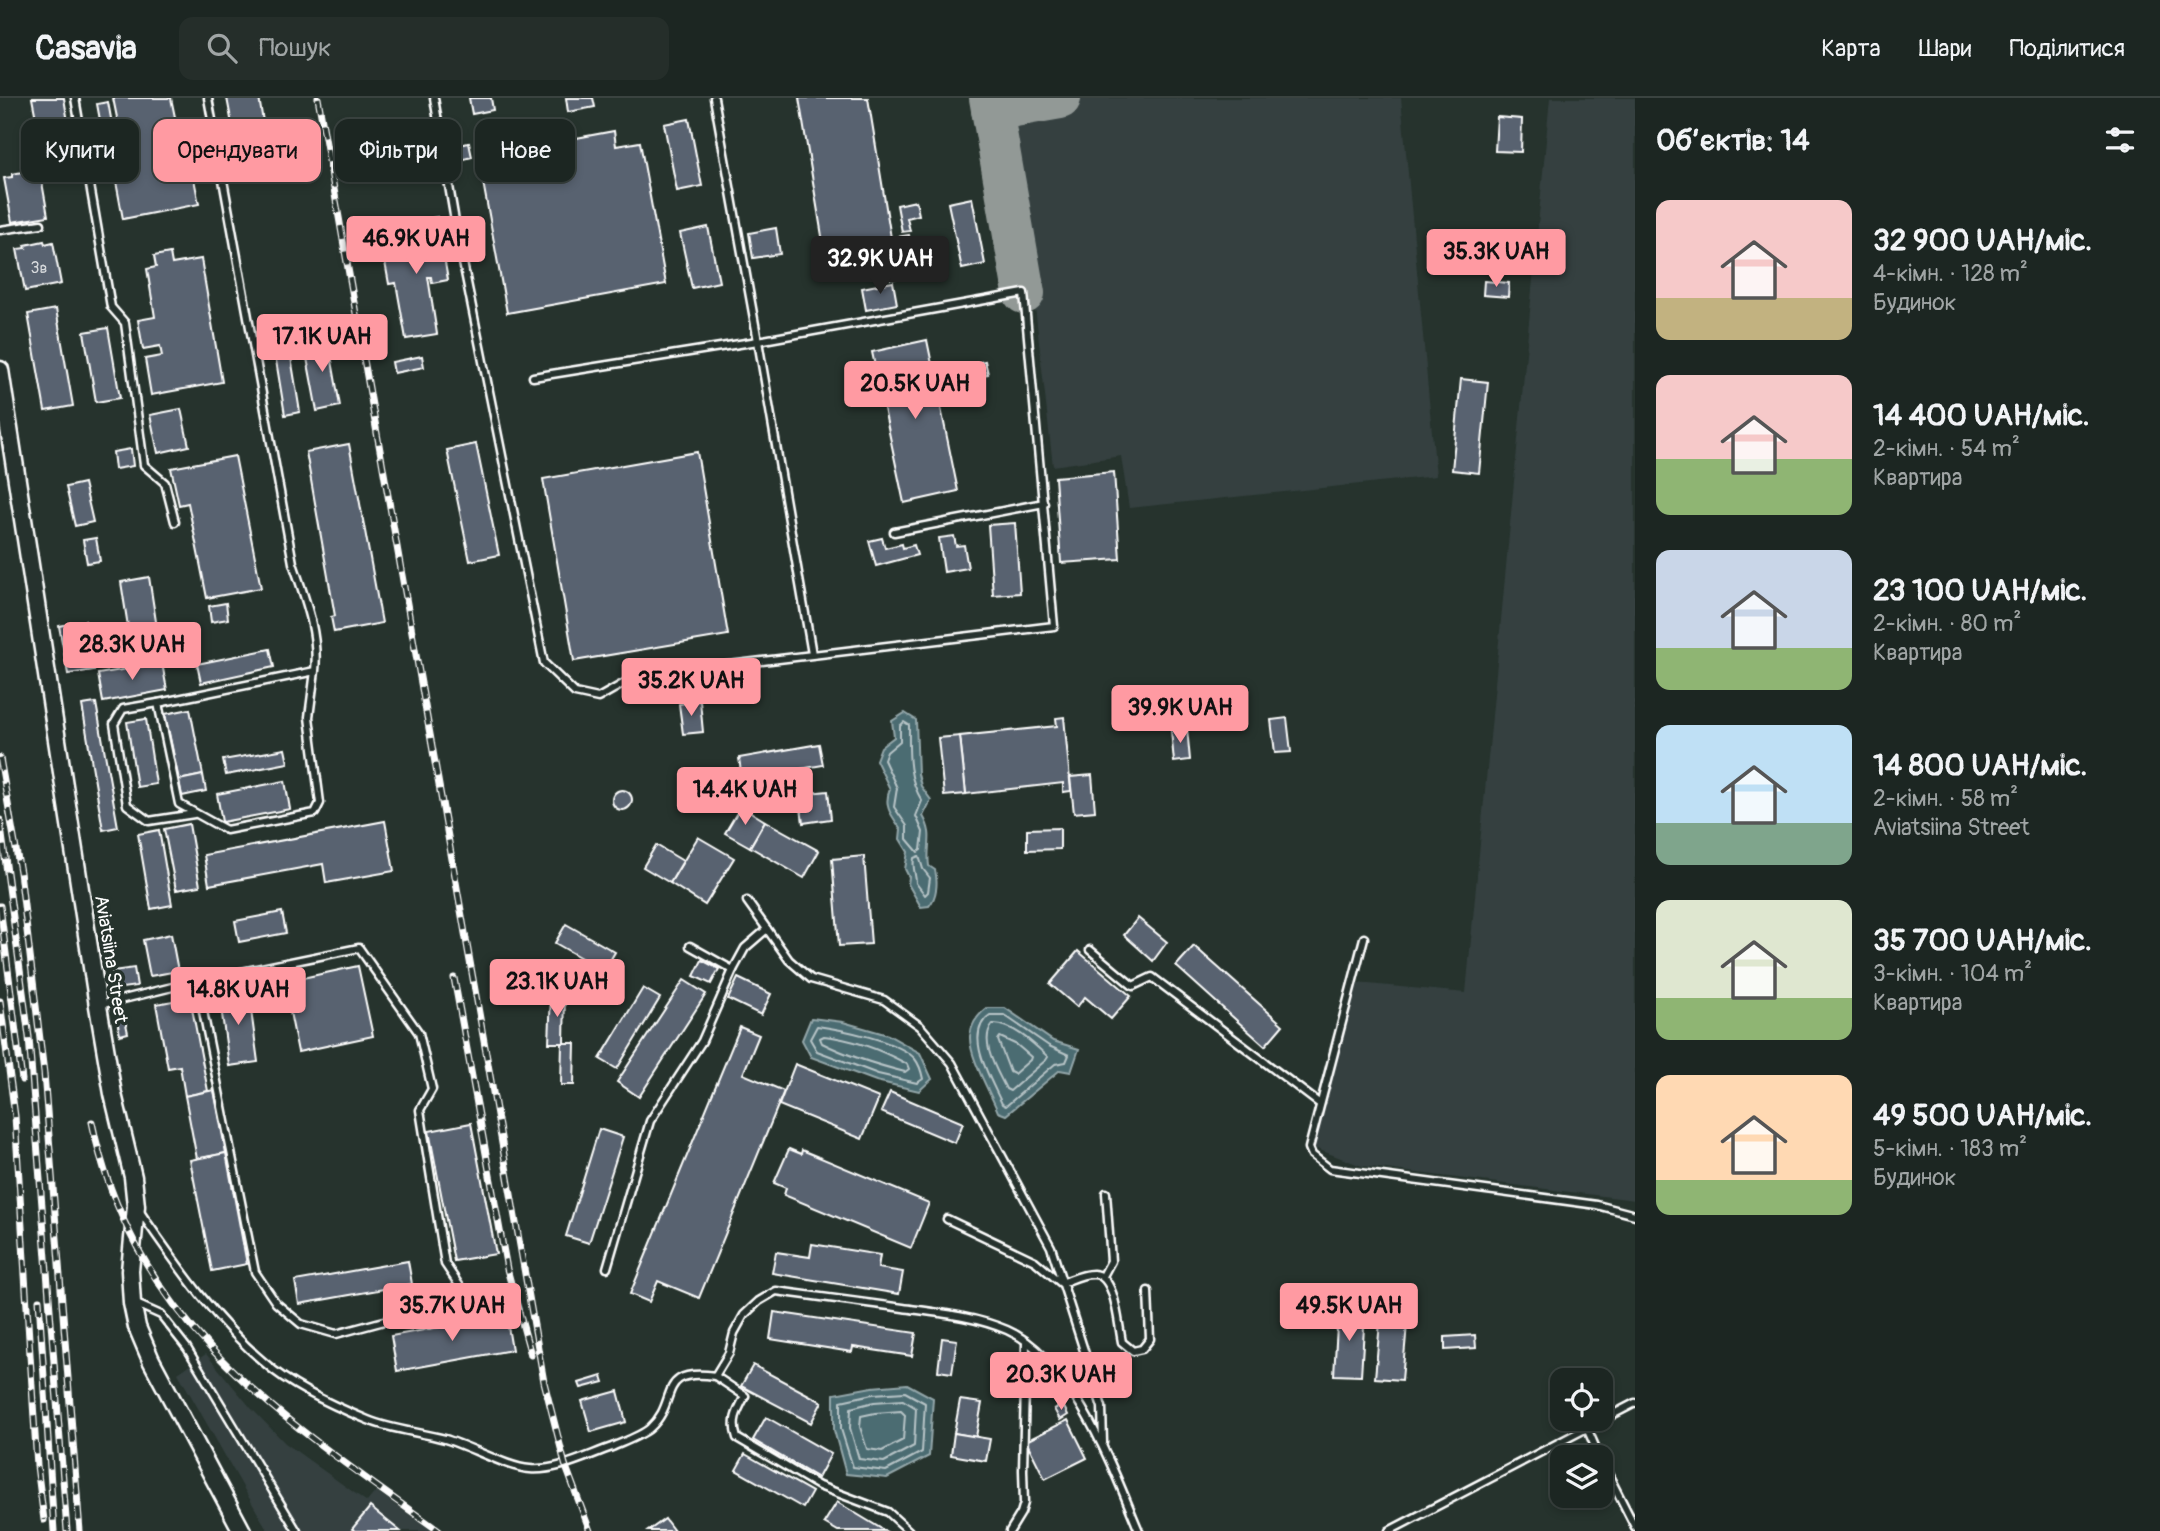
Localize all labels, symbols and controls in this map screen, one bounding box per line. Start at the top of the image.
search box [179,17,669,80]
text: Casavia [35,28,137,69]
icon: search [203,29,241,67]
text: Пошук [259,32,331,64]
text: Карта [1821,34,1881,63]
text: Шари [1919,34,1972,63]
text: Поділитися [2010,34,2125,63]
chip: Купити [21,119,139,182]
chip: Орендувати [153,119,321,182]
chip: Фільтри [335,119,461,182]
chip: Нове [475,119,575,182]
icon: filters [2101,121,2139,159]
text: Об’єктів: 14 [1656,122,1810,159]
pin: 46.9K UAH [336,216,496,276]
text: 32 900 UAH/міс. [1873,222,2092,259]
text: 46.9K UAH [362,224,470,253]
icon: home [1712,228,1796,312]
pin: 35.3K UAH [1416,230,1576,289]
pin: 32.9K UAH [800,236,960,296]
text: 35.3K UAH [1443,237,1549,266]
text: 32.9K UAH [827,244,933,273]
house number: 3в [31,258,47,278]
text: 4-кімн. · 128 m² [1873,259,2028,288]
text: Будинок [1873,288,1956,317]
pin: 17.1K UAH [242,314,402,374]
text: 17.1K UAH [273,322,371,351]
pin: 20.5K UAH [835,362,995,421]
text: 20.5K UAH [860,369,970,398]
text: 14 400 UAH/міс. [1873,397,2090,434]
icon: home [1712,403,1796,487]
text: 2-кімн. · 54 m² [1873,434,2020,463]
text: Квартира [1873,463,1962,492]
text: 23 100 UAH/міс. [1873,572,2087,609]
icon: home [1712,578,1796,662]
text: 2-кімн. · 80 m² [1873,609,2021,638]
pin: 28.3K UAH [52,622,212,682]
text: 28.3K UAH [79,630,185,659]
text: Квартира [1873,638,1962,667]
pin: 35.2K UAH [611,658,771,718]
text: 35.2K UAH [638,666,744,695]
pin: 39.9K UAH [1100,686,1260,745]
text: 39.9K UAH [1127,693,1233,722]
text: 14 800 UAH/міс. [1873,747,2087,784]
icon: home [1712,753,1796,837]
pin: 14.4K UAH [665,768,825,827]
text: 14.4K UAH [693,775,797,804]
text: 2-кімн. · 58 m² [1873,784,2018,813]
text: Aviatsiina Street [1873,813,2030,842]
street label: Aviatsiina Street [89,893,133,1025]
text: 35 700 UAH/міс. [1873,922,2092,959]
icon: home [1712,928,1796,1012]
text: 3-кімн. · 104 m² [1873,959,2032,988]
pin: 23.1K UAH [477,960,637,1019]
text: 23.1K UAH [506,967,608,996]
pin: 14.8K UAH [158,968,318,1027]
text: 14.8K UAH [187,975,289,1004]
text: Квартира [1873,988,1962,1017]
text: 49 500 UAH/міс. [1873,1097,2092,1134]
icon: home [1712,1103,1796,1187]
text: 5-кімн. · 183 m² [1873,1134,2027,1163]
text: Будинок [1873,1163,1956,1192]
pin: 35.7K UAH [372,1284,532,1343]
pin: 49.5K UAH [1269,1284,1429,1343]
text: 35.7K UAH [399,1291,505,1320]
text: 49.5K UAH [1296,1291,1402,1320]
pin: 20.3K UAH [981,1352,1141,1412]
text: 20.3K UAH [1006,1360,1116,1389]
map controls [1550,1368,1613,1508]
button: locate [1550,1368,1613,1431]
button: layers [1550,1445,1613,1508]

